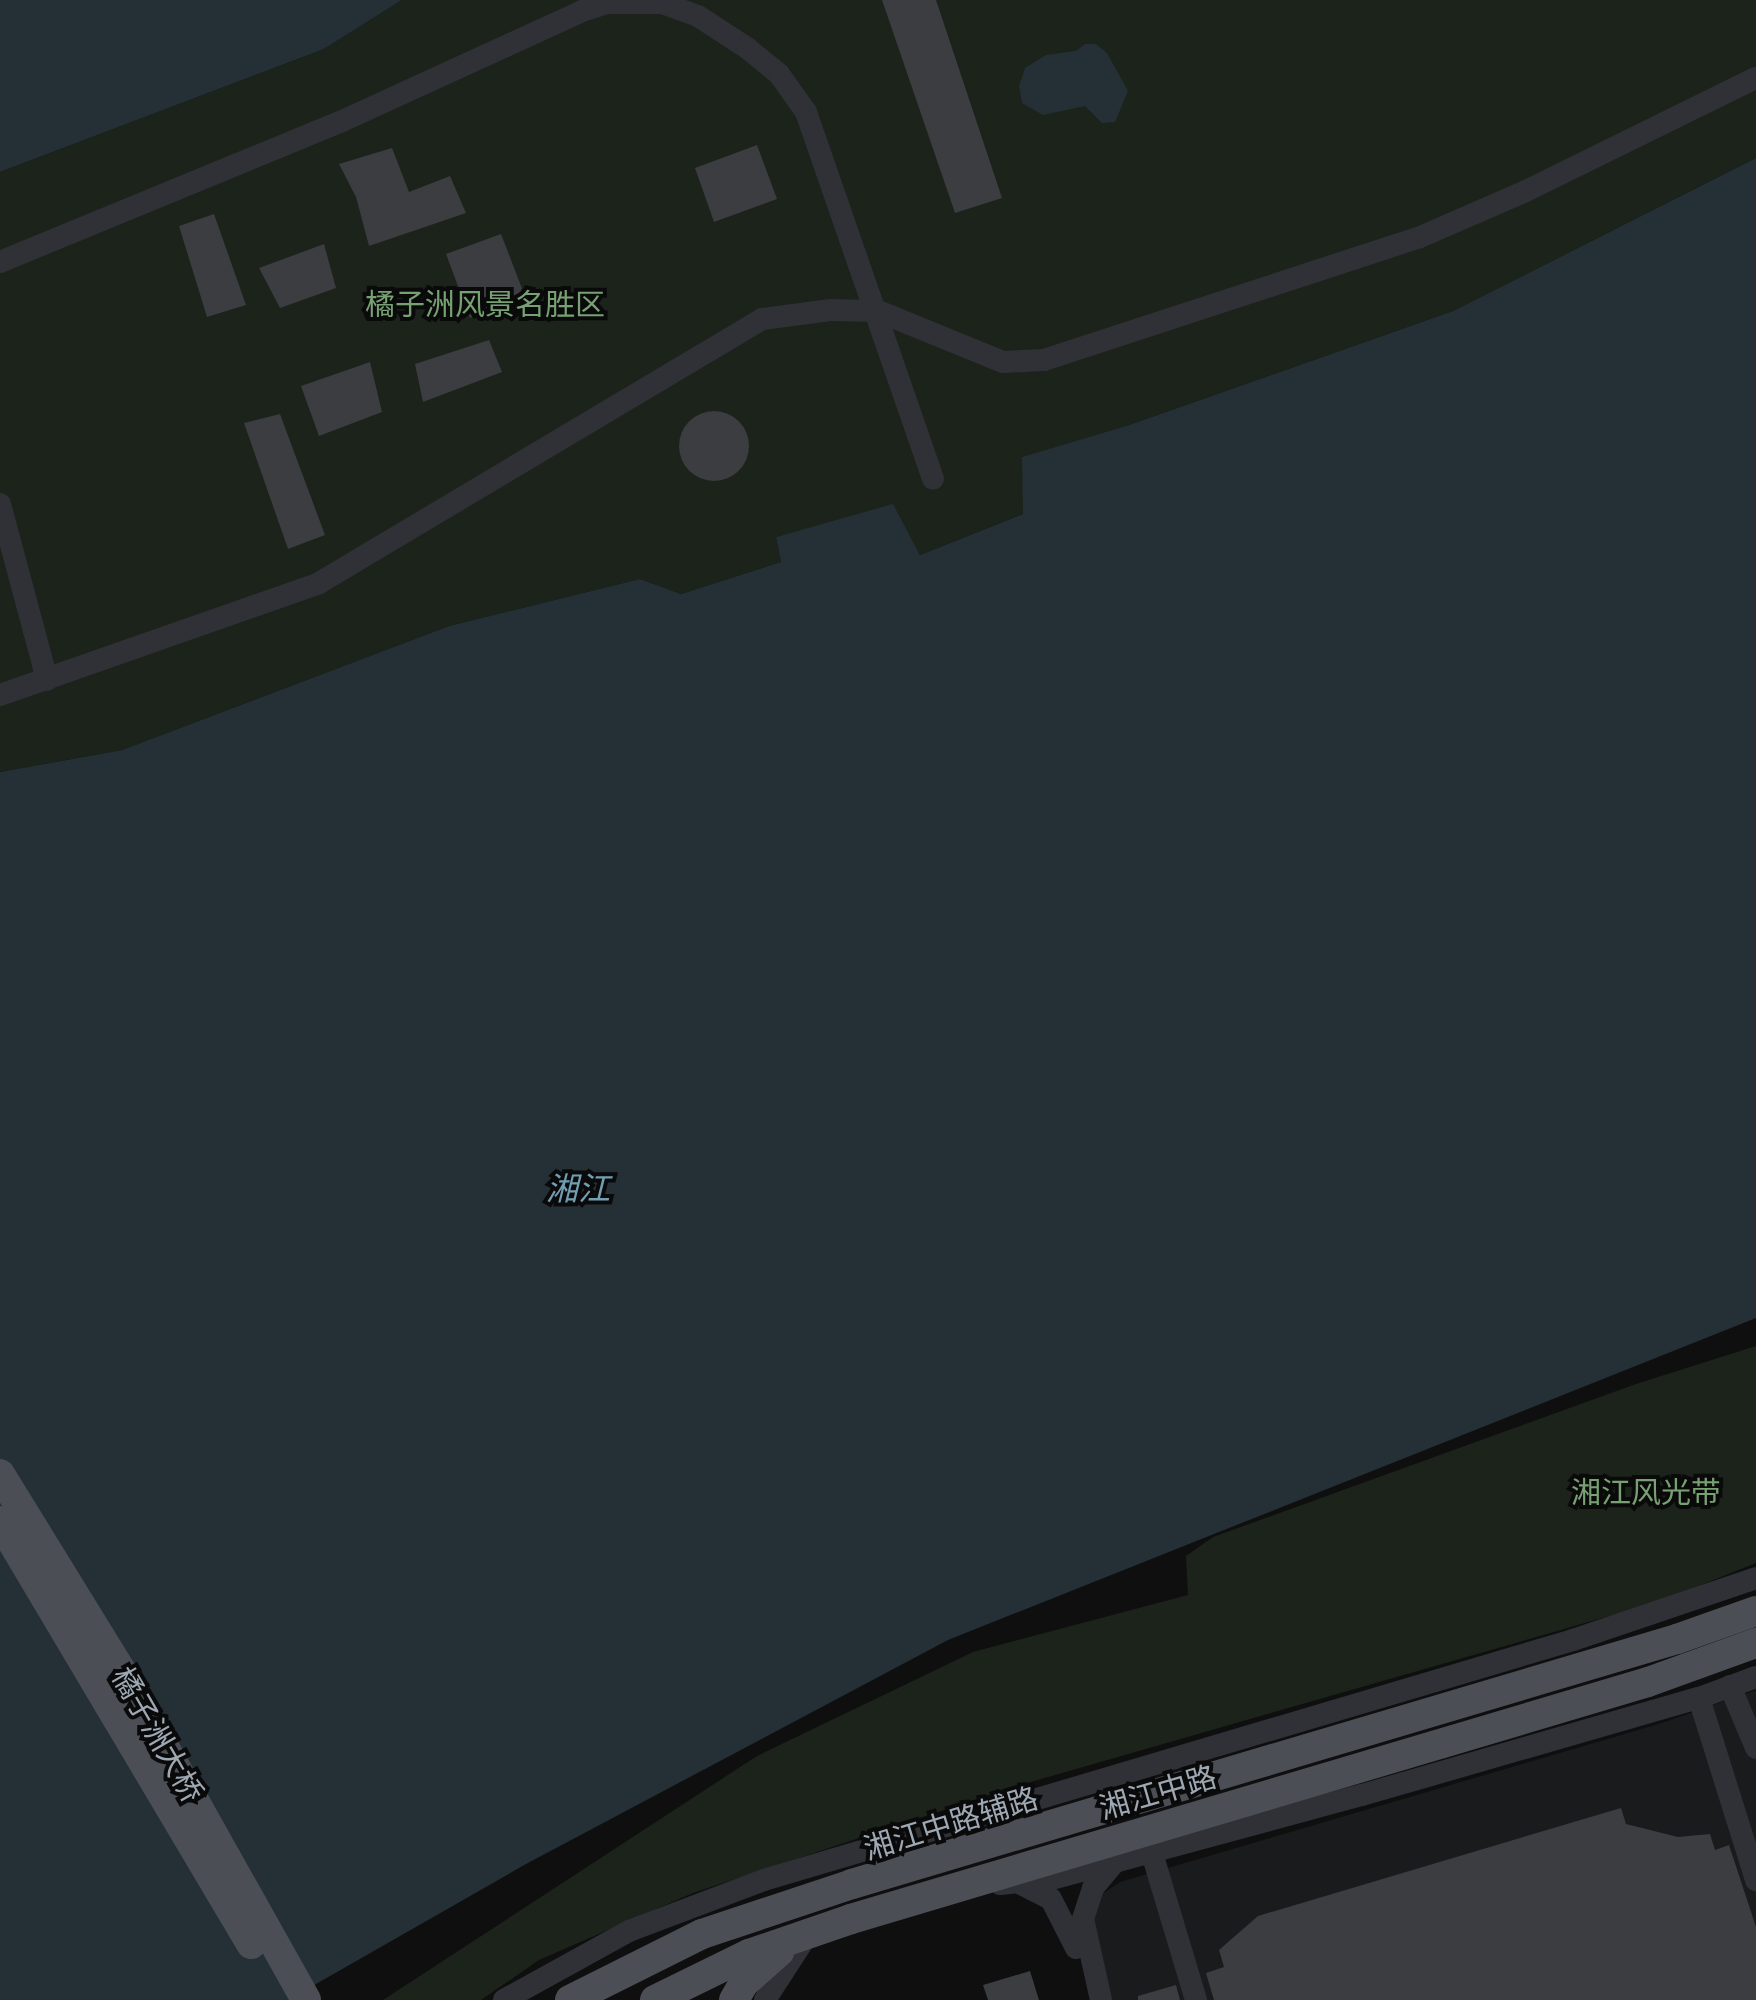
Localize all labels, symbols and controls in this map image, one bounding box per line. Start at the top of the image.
park label: 橘子洲风景名胜区 [365,287,605,323]
water label: 湘江 [546,1170,610,1208]
park label: 湘江风光带 [1571,1475,1721,1511]
street label: 橘子洲大桥 [104,1661,210,1809]
street label: 湘江中路 [1095,1759,1221,1827]
street label: 湘江中路辅路 [860,1780,1042,1868]

